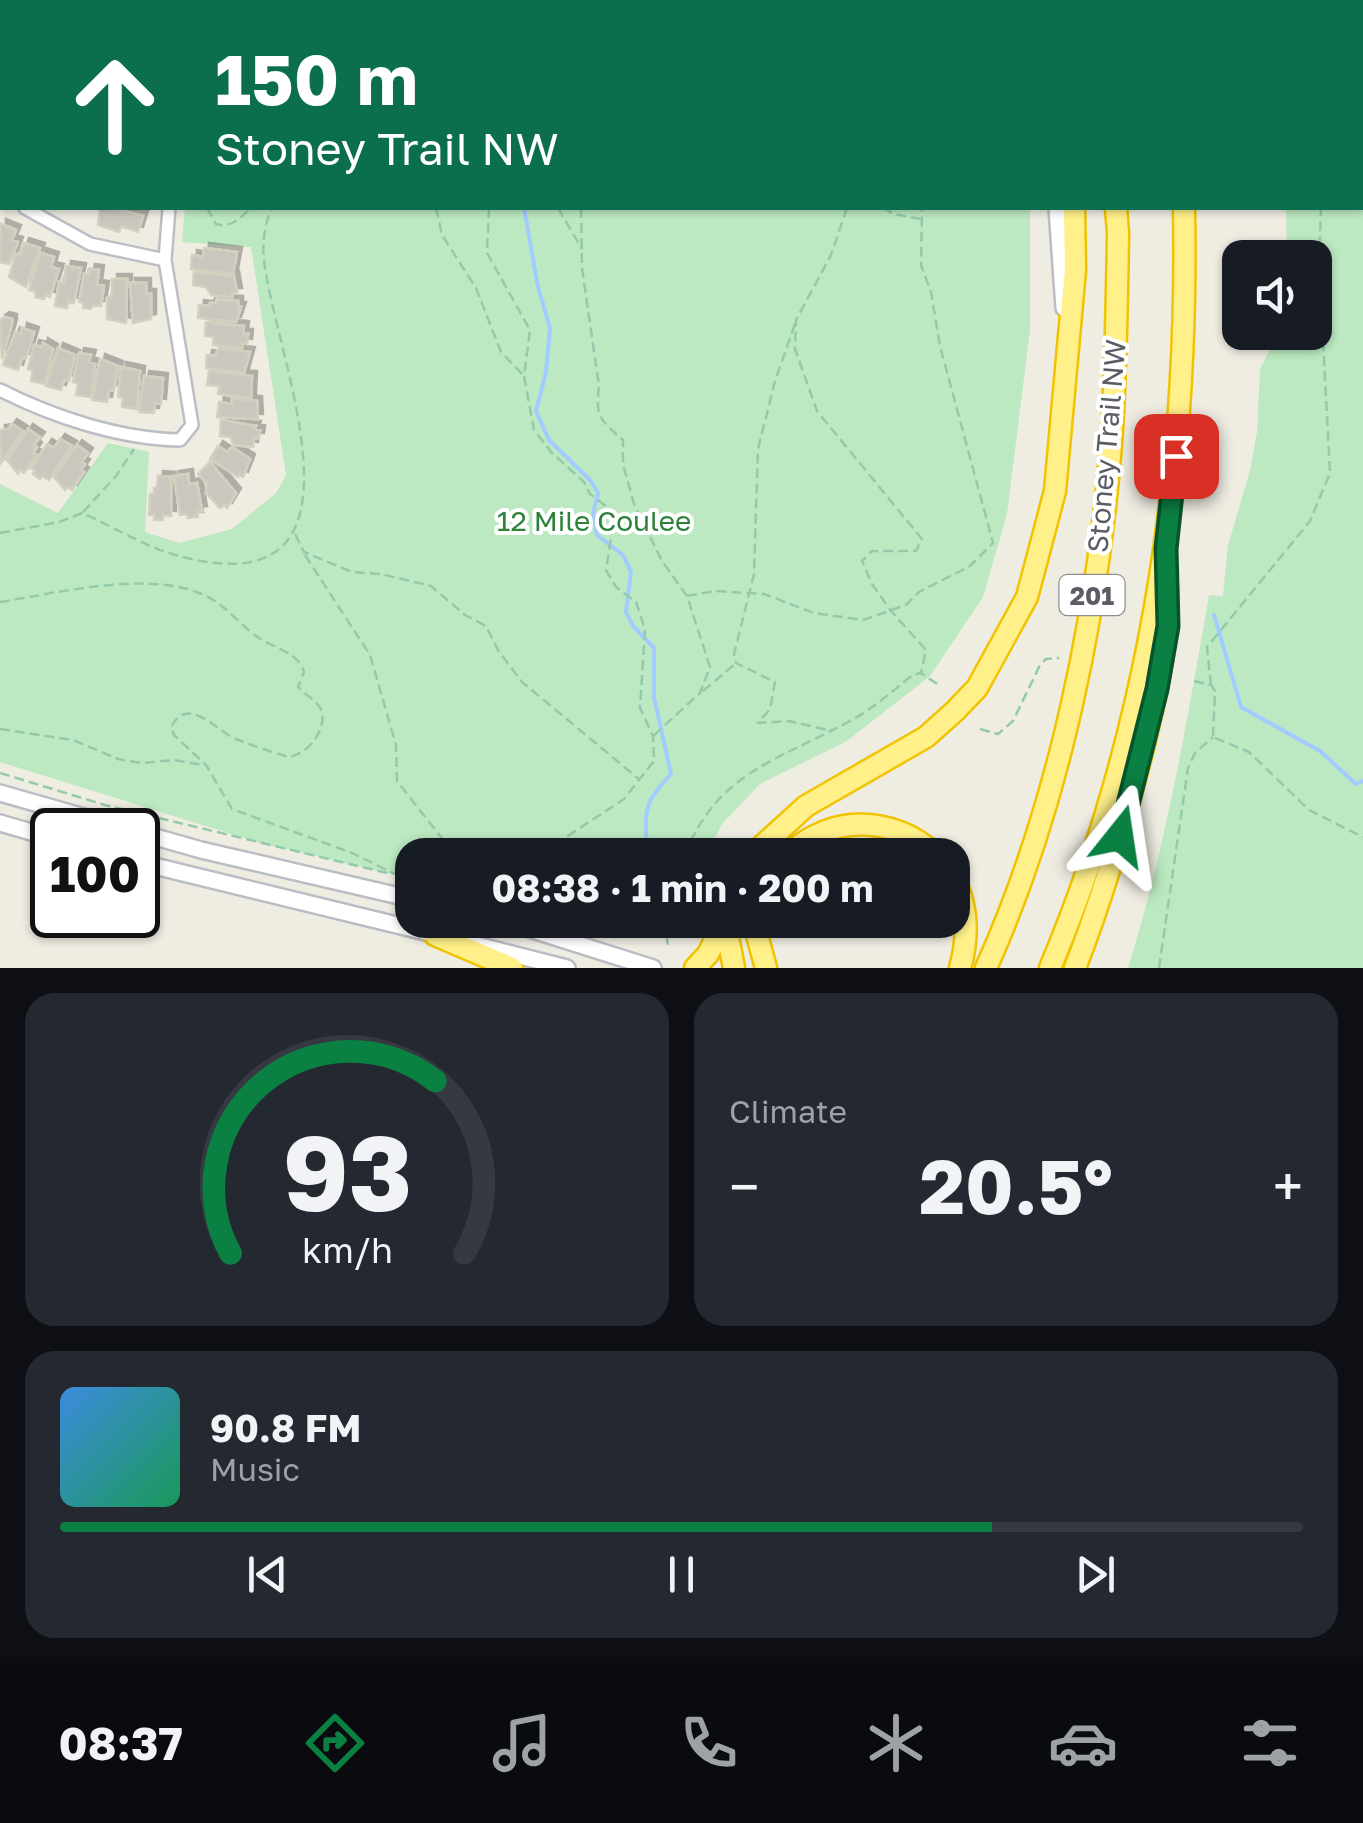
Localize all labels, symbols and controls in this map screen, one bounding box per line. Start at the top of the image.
text: 150 m [215,36,418,120]
icon: ahead [50,40,180,170]
text: Stoney Trail NW [215,121,559,175]
map controls [1222,240,1332,350]
button: sound [1222,240,1332,350]
street label: Stoney Trail NW [1080,338,1132,554]
pin [1134,414,1219,499]
icon: arrive [1149,429,1204,484]
park label: 12 Mile Coulee [497,504,691,537]
road number: 201 [1060,575,1124,615]
position arrow [1068,784,1172,888]
speed limit sign: 100 [30,808,160,938]
text: 08:38 · 1 min · 200 m [491,865,874,910]
text: Climate [729,1092,847,1130]
text: 93 [282,1109,412,1234]
text: 20.5° [919,1140,1113,1231]
text: − [729,1153,759,1219]
text: + [1273,1153,1303,1219]
text: km/h [302,1228,392,1271]
text: 90.8 FM [210,1405,361,1450]
text: Music [210,1450,300,1488]
icon: previous [240,1547,295,1602]
icon: pause [654,1547,709,1602]
icon: next [1068,1547,1123,1602]
icon: directions [300,1708,370,1778]
icon: music [487,1708,557,1778]
icon: phone [674,1708,744,1778]
icon: climate [861,1708,931,1778]
icon: car [1048,1708,1118,1778]
icon: filters [1235,1708,1305,1778]
text: 08:37 [58,1716,183,1770]

